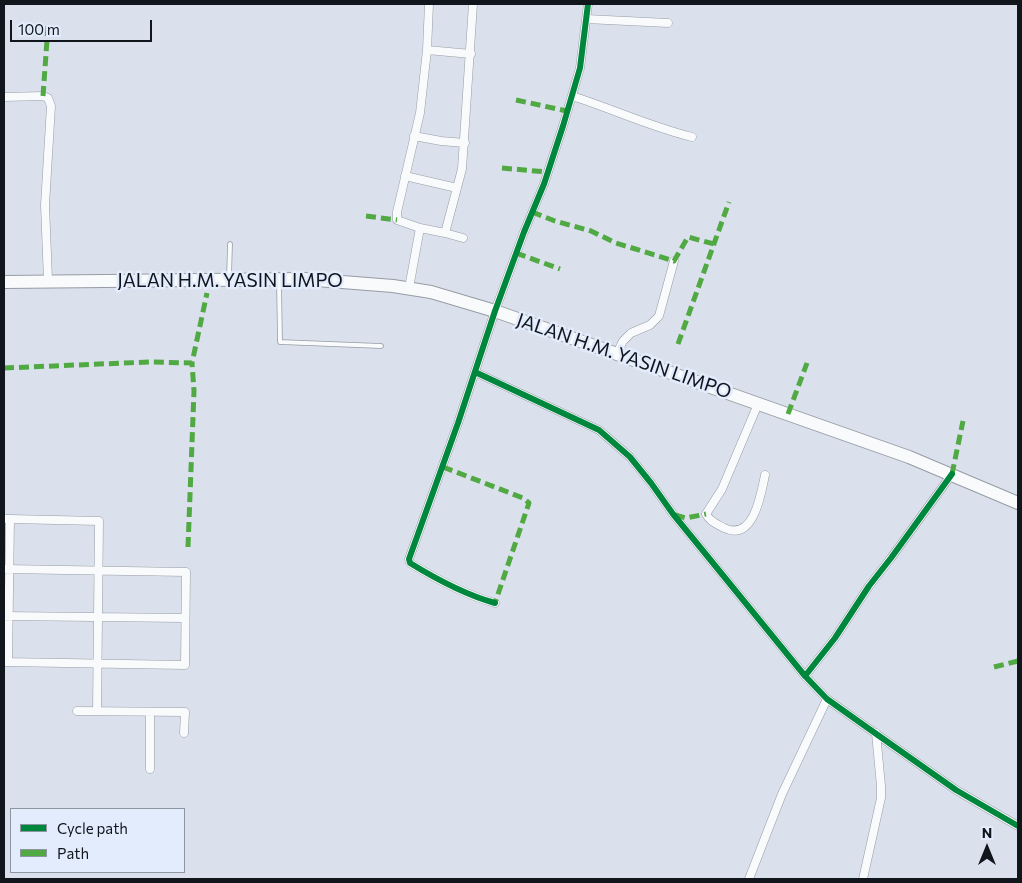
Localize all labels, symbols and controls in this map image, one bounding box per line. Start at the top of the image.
scale bar [12,10,155,42]
text: 100 m [18,20,60,38]
street label: JALAN H.M. YASIN LIMPO [117,270,343,292]
street label: JALAN H.M. YASIN LIMPO [514,308,734,404]
legend [10,808,185,873]
text: Cycle path [57,819,128,837]
north arrow [962,823,1012,873]
text: N [982,824,992,841]
text: Path [57,844,89,862]

